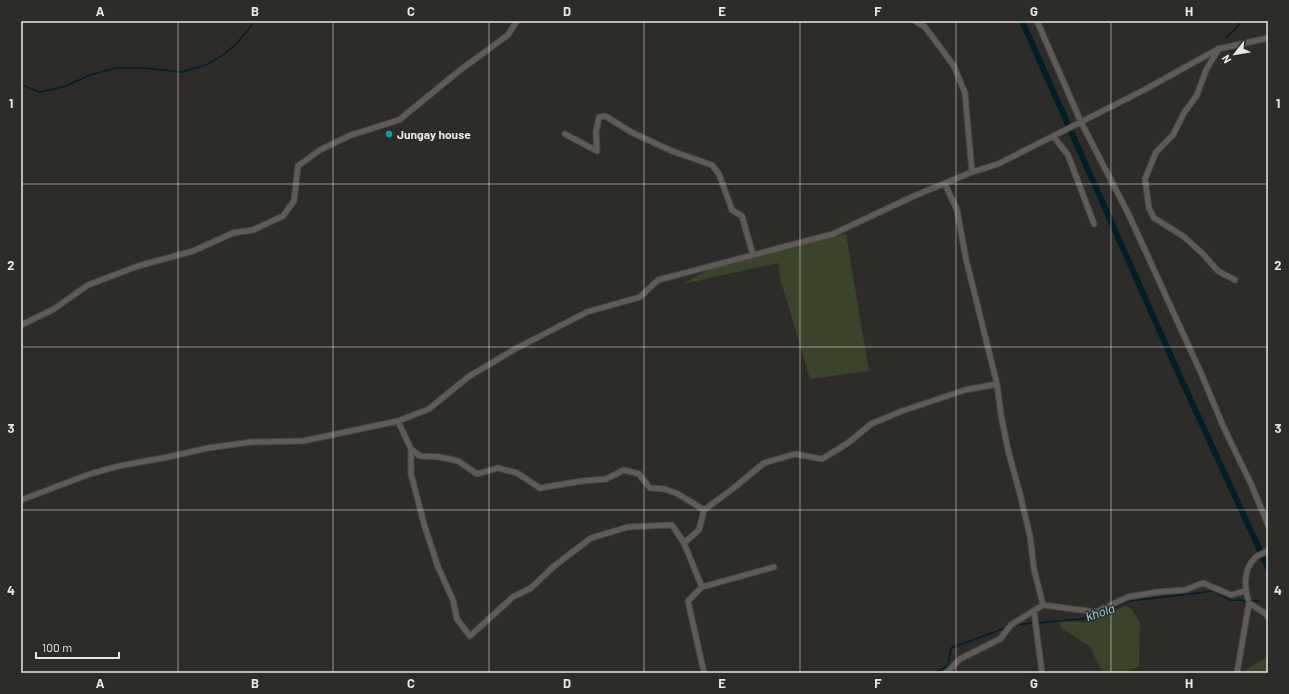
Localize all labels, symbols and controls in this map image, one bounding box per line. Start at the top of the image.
text: A [96,3,105,19]
text: B [251,3,259,19]
text: C [407,3,415,19]
text: D [563,3,571,19]
text: E [718,3,726,19]
text: F [874,3,882,19]
text: G [1030,3,1038,19]
text: H [1185,3,1193,19]
north arrow [1215,34,1255,74]
text: N [1219,53,1233,66]
text: 1 [9,95,13,111]
text: 1 [1276,95,1280,111]
place label: Jungay house [397,127,471,141]
marker: Jungay house [384,129,394,139]
text: 2 [7,257,15,273]
text: 2 [1274,257,1282,273]
text: 3 [7,420,15,436]
text: 3 [1274,420,1282,436]
text: 4 [7,582,15,598]
text: 4 [1274,582,1282,598]
water label: khola [1083,600,1117,624]
scale bar [36,634,119,660]
text: 100 m [42,640,72,654]
text: A [96,675,105,691]
text: B [251,675,259,691]
text: C [407,675,415,691]
text: D [563,675,571,691]
text: E [718,675,726,691]
text: F [874,675,882,691]
text: G [1030,675,1038,691]
text: H [1185,675,1193,691]

